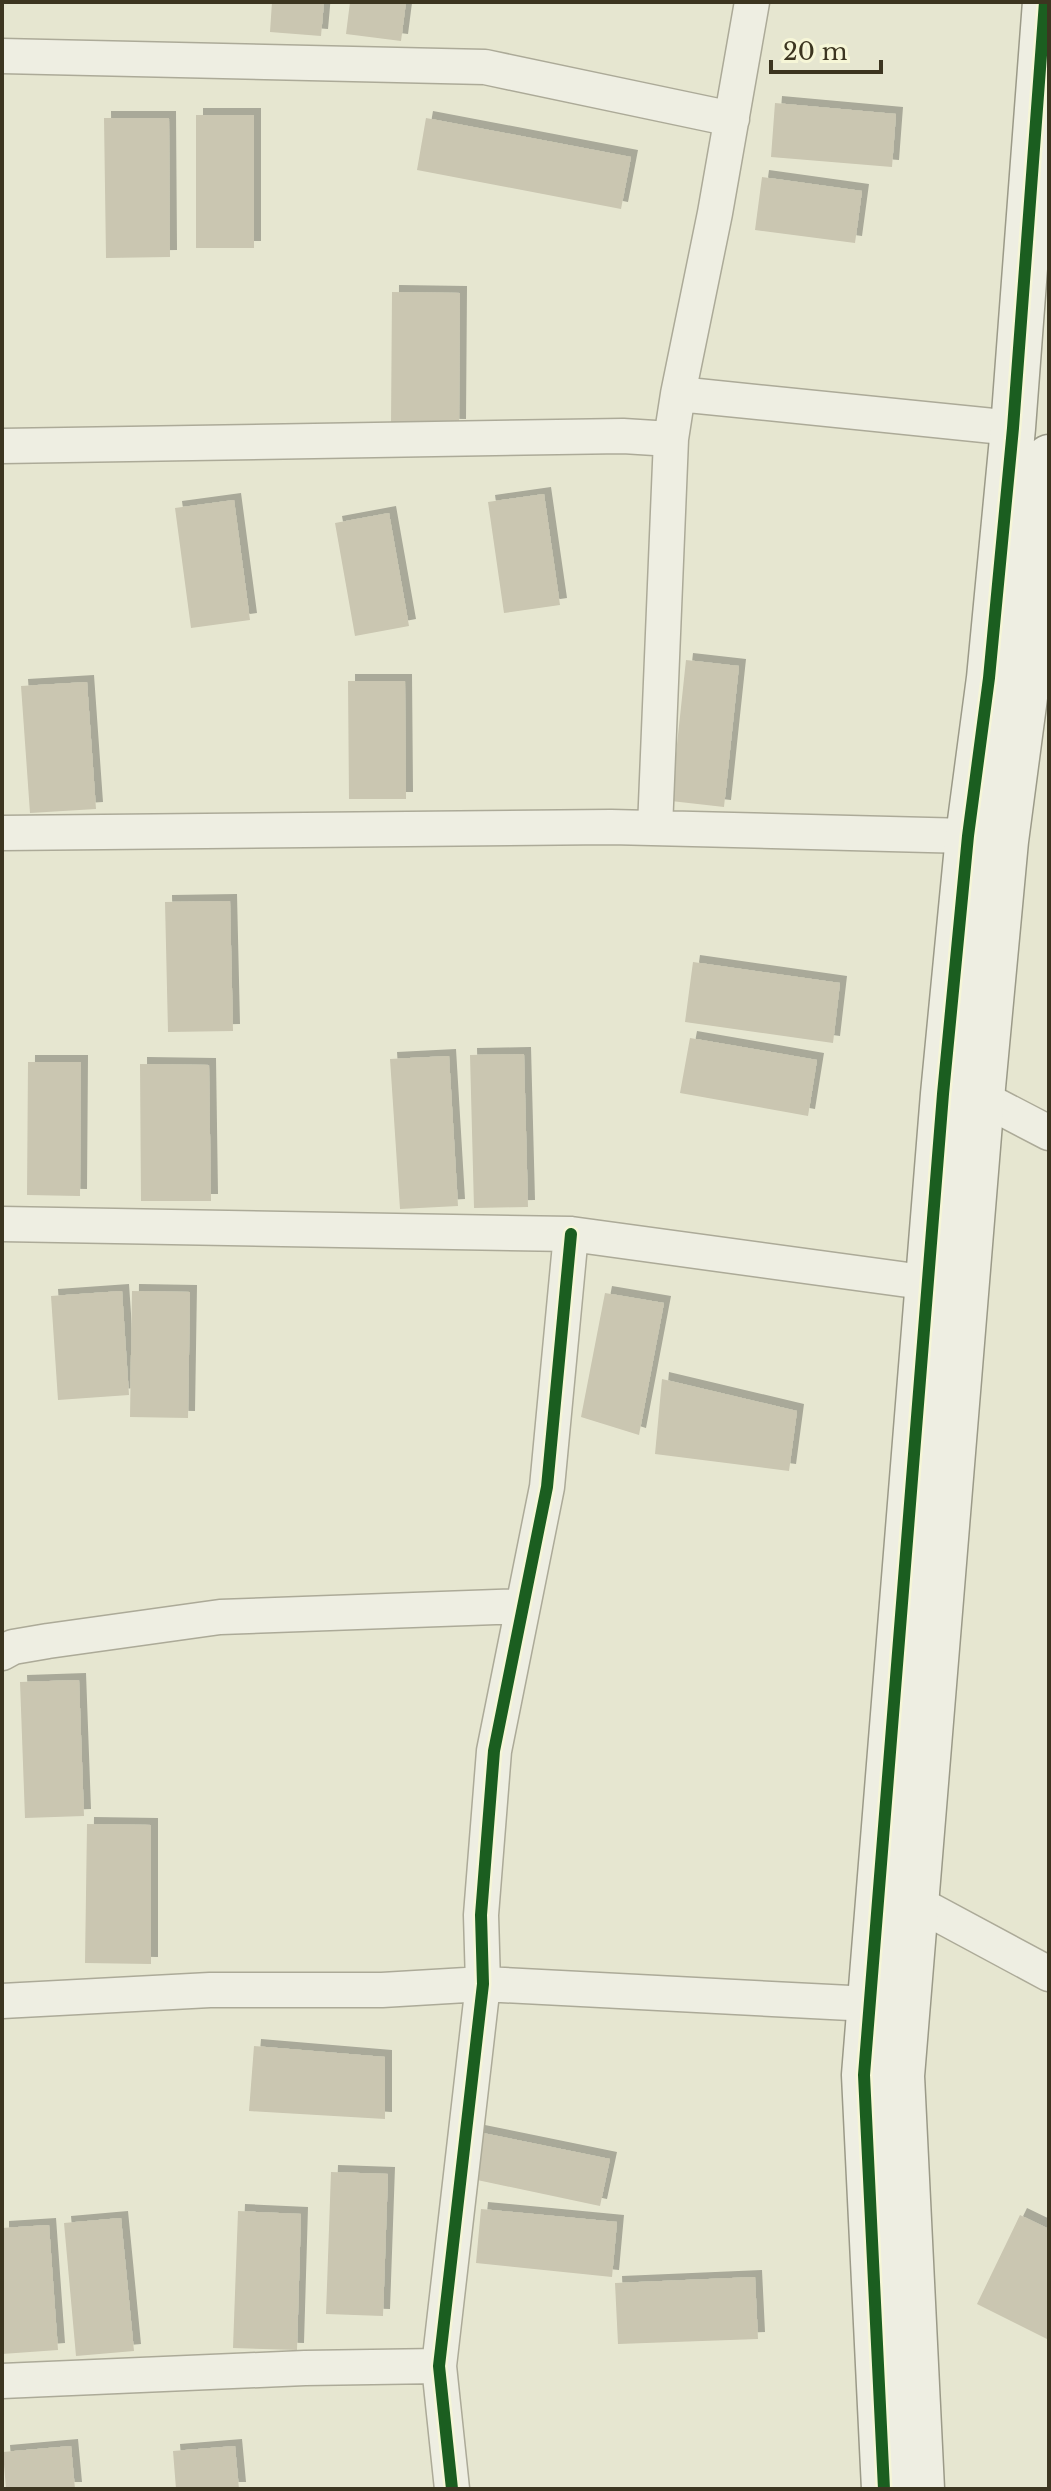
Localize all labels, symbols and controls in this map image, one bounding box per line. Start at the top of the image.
scale bar [771,24,881,74]
text: 20 m [783,37,848,66]

